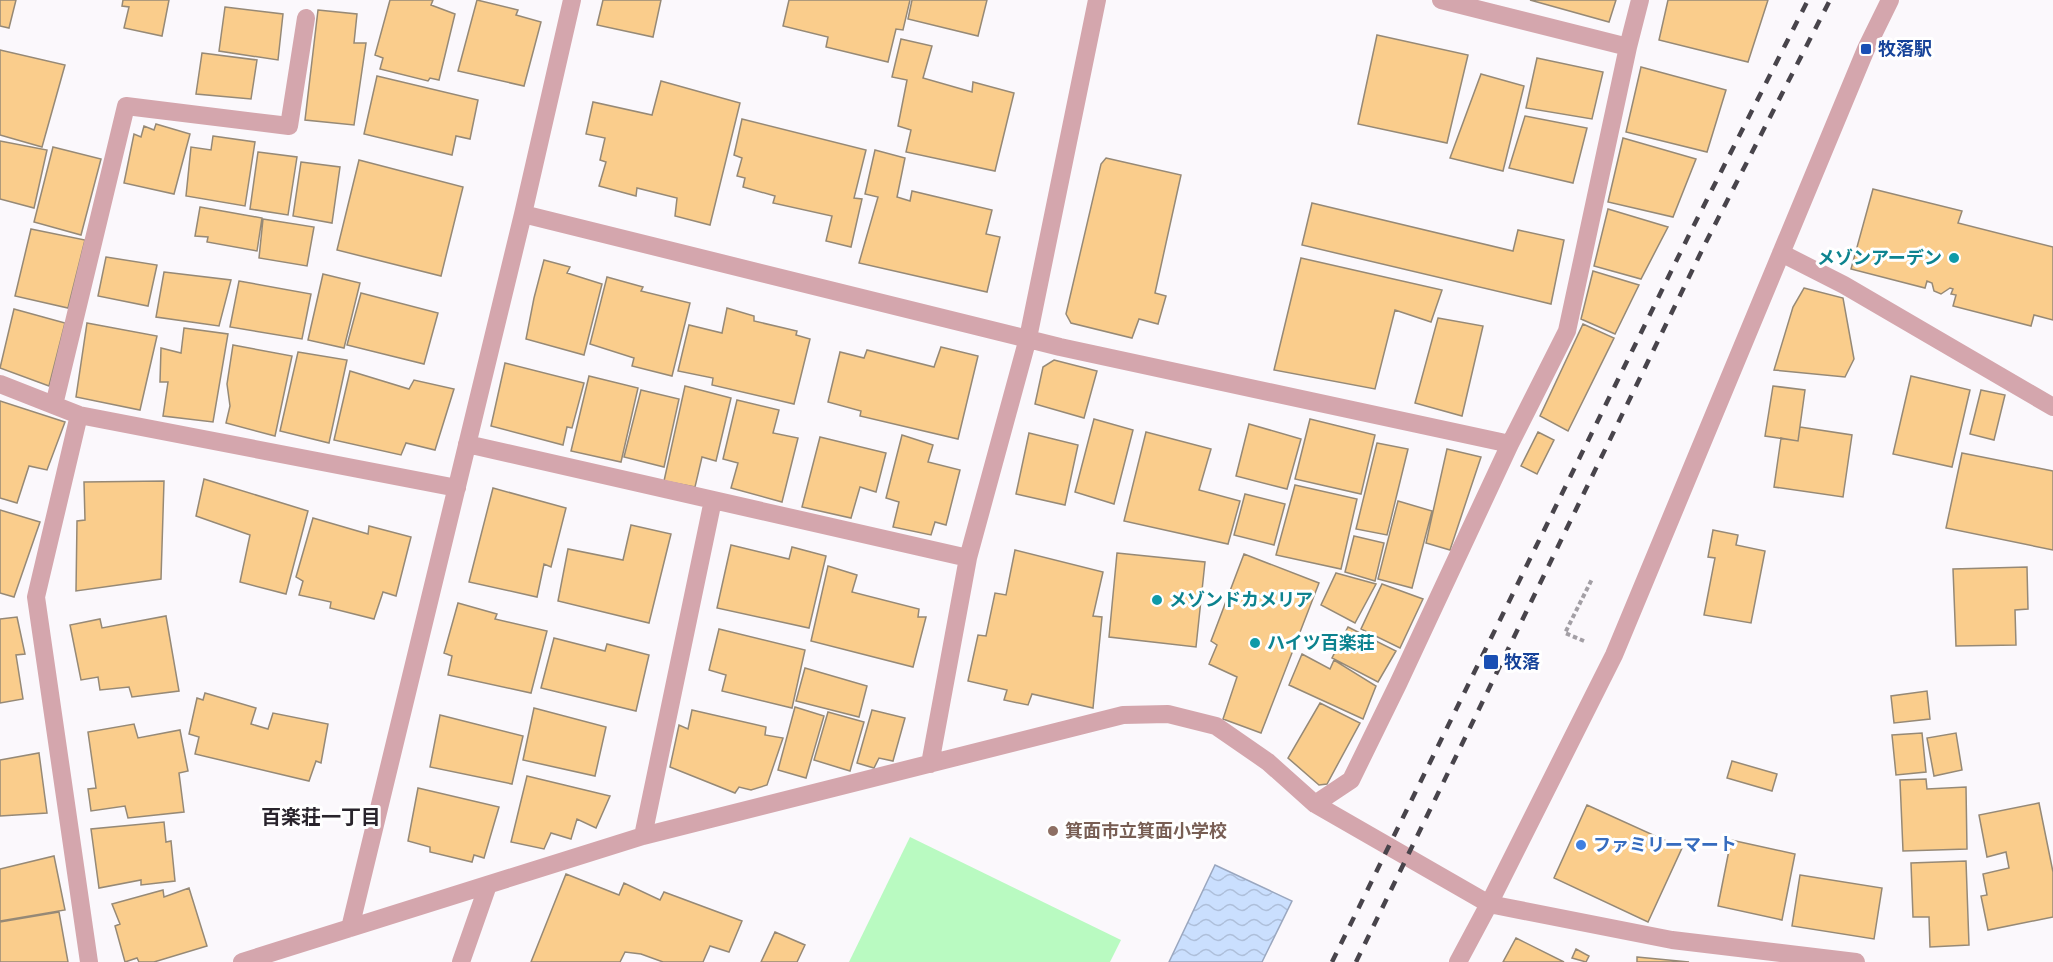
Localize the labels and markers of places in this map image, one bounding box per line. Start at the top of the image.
place label: 牧落駅 [1878,39,1932,59]
marker: 牧落駅 [1859,42,1873,56]
place label: メゾンアーデン [1817,248,1942,268]
marker: メゾンアーデン [1947,251,1961,265]
place label: メゾンドカメリア [1169,590,1313,610]
marker: メゾンドカメリア [1150,593,1164,607]
place label: ハイツ百楽荘 [1267,633,1375,653]
marker: ハイツ百楽荘 [1248,636,1262,650]
place label: 牧落 [1504,652,1540,672]
marker: 牧落 [1482,653,1500,671]
place label: 箕面市立箕面小学校 [1065,821,1227,841]
marker: 箕面市立箕面小学校 [1046,824,1060,838]
place label: ファミリーマート [1593,835,1737,855]
marker: ファミリーマート [1574,838,1588,852]

